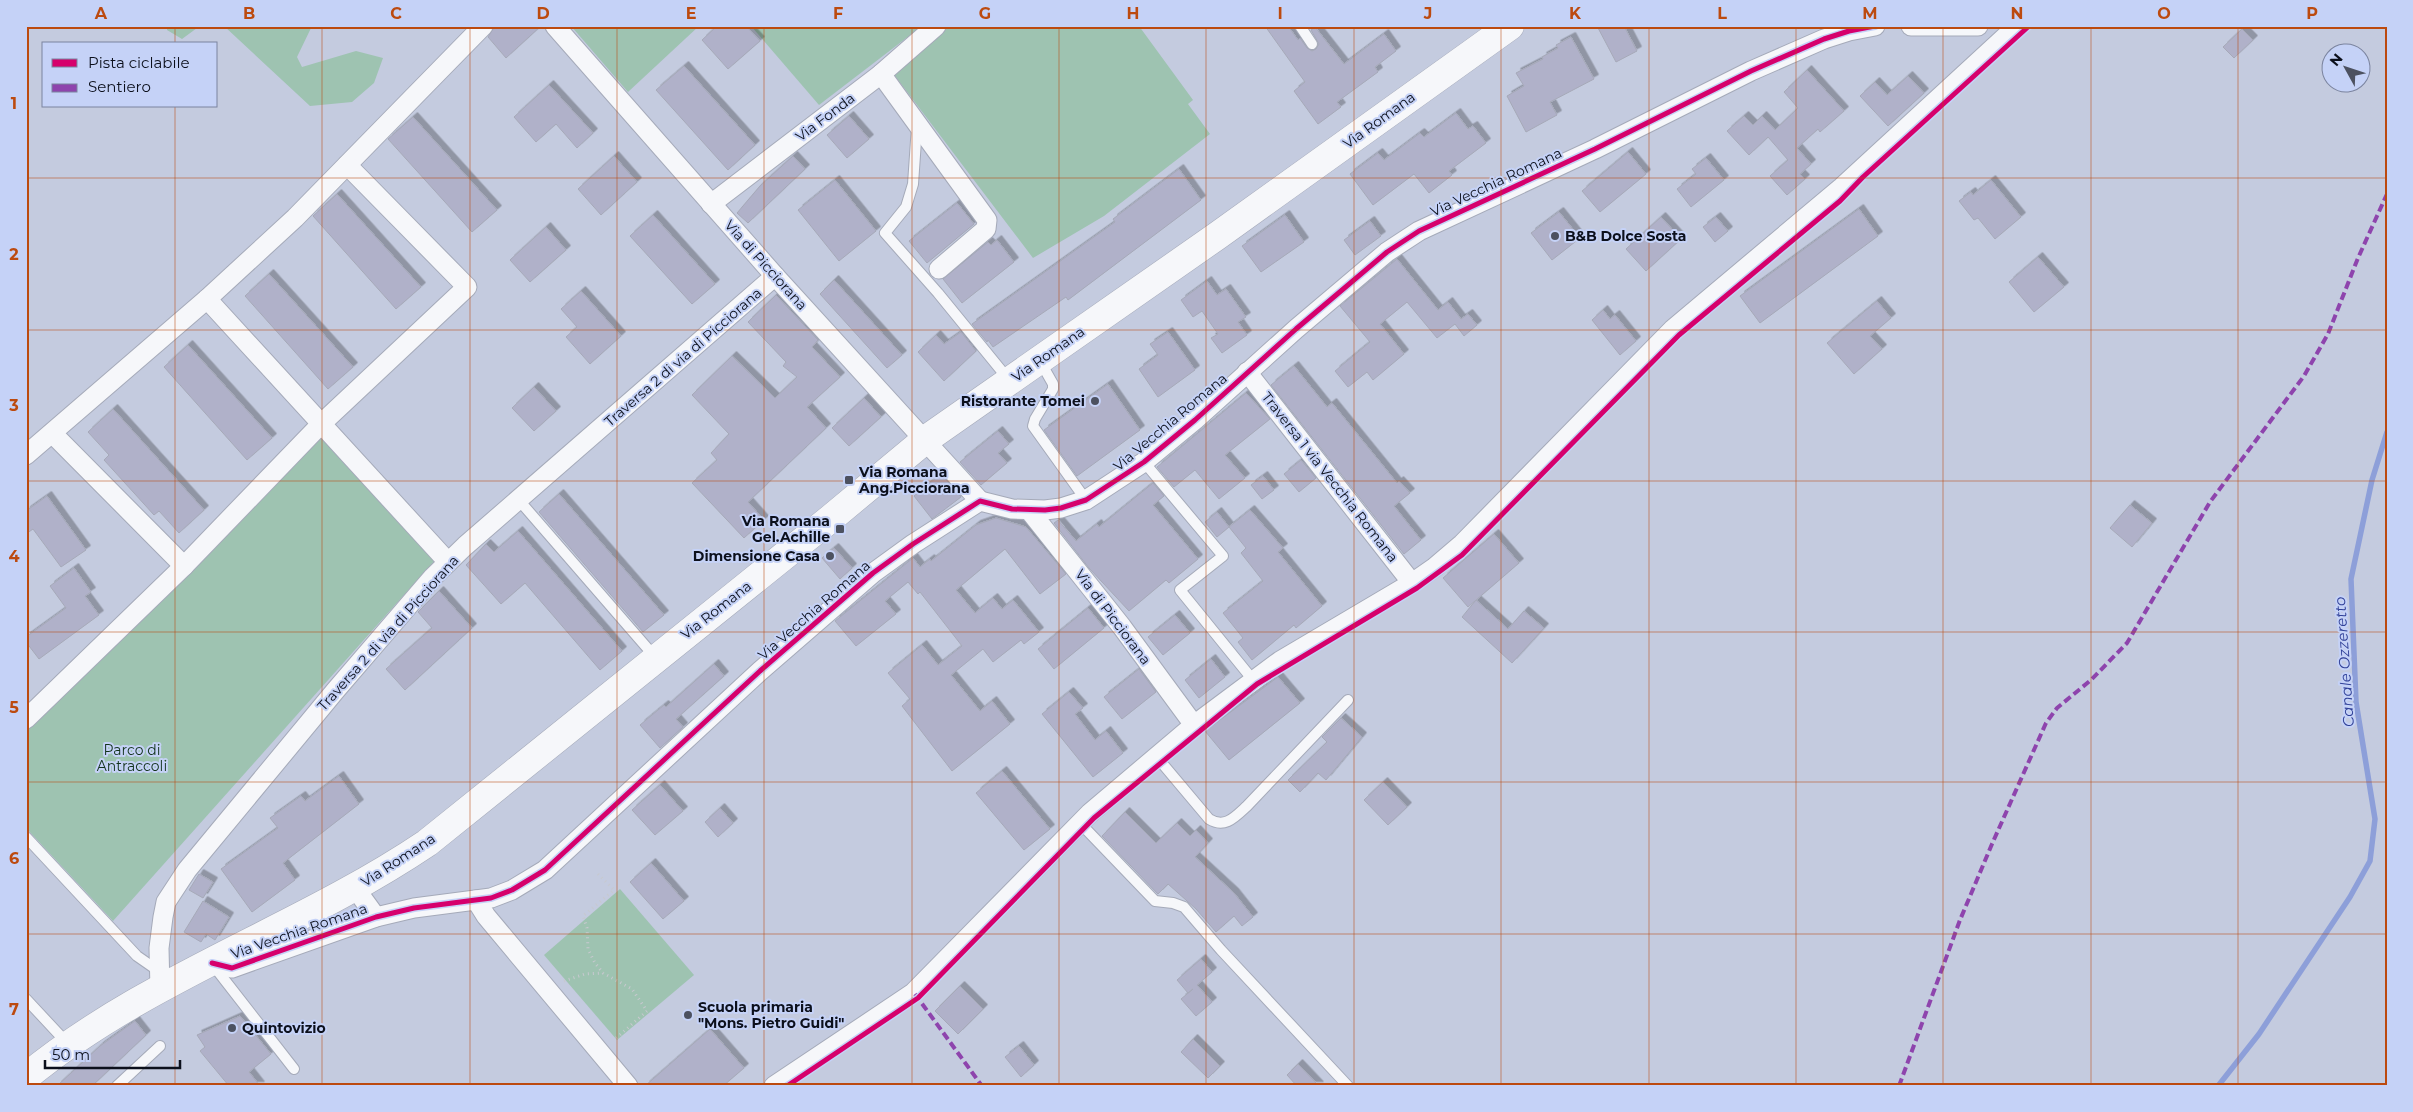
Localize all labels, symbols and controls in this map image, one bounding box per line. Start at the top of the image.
text: A [94,4,108,23]
text: B [243,4,255,23]
text: C [390,4,402,23]
text: D [536,4,550,23]
text: E [686,4,696,23]
text: F [833,4,843,23]
text: G [979,4,991,23]
text: H [1127,4,1139,23]
text: I [1277,4,1283,23]
text: J [1423,4,1432,23]
text: K [1569,4,1582,23]
text: L [1717,4,1727,23]
text: M [1862,4,1878,23]
text: N [2011,4,2023,23]
text: O [2157,4,2171,23]
text: P [2306,4,2318,23]
legend [42,42,218,108]
north arrow [2320,42,2370,92]
text: N [2326,50,2347,70]
text: Pista ciclabile [88,53,190,72]
text: Sentiero [88,77,151,96]
street label: Via Romana [1339,88,1419,152]
street label: Via Fonda [792,89,858,145]
text: 1 [11,94,17,113]
street label: Via Vecchia Romana [1427,144,1565,220]
street label: Via di Picciorana [721,216,811,314]
place label: B&B Dolce Sosta [1565,227,1687,245]
marker: B&B Dolce Sosta [1549,230,1561,242]
text: 2 [9,245,19,264]
street label: Traversa 2 di via di Picciorana [601,284,765,430]
street label: Via Romana [1008,322,1088,386]
street label: Via Vecchia Romana [1109,369,1231,475]
street label: Traversa 1 via Vecchia Romana [1258,388,1402,566]
place label: Ristorante Tomei [961,392,1085,410]
marker: Ristorante Tomei [1089,395,1101,407]
text: 3 [8,396,19,415]
place label: Via Romana Ang.Picciorana [858,463,970,497]
marker: Via Romana Ang.Picciorana [843,474,855,486]
place label: Via Romana Gel.Achille [741,512,830,546]
marker: Via Romana Gel.Achille [834,523,846,535]
text: 4 [8,547,20,566]
place label: Dimensione Casa [693,547,820,565]
marker: Dimensione Casa [824,550,836,562]
street label: Traversa 2 di via di Picciorana [313,552,463,714]
street label: Via Vecchia Romana [754,556,874,664]
street label: Via di Picciorana [1071,566,1155,668]
street label: Via Romana [677,577,755,643]
water label: Canale Ozzeretto [2330,596,2358,728]
text: 5 [9,698,19,717]
park label: Parco di Antraccoli [97,741,167,775]
street label: Via Romana [357,829,439,891]
text: 6 [9,849,19,868]
street label: Via Vecchia Romana [228,899,370,963]
place label: Scuola primaria "Mons. Pietro Guidi" [698,998,844,1032]
text: 7 [9,1000,19,1019]
marker: Scuola primaria "Mons. Pietro Guidi" [682,1009,694,1021]
place label: Quintovizio [242,1019,326,1037]
marker: Quintovizio [226,1022,238,1034]
scale bar [45,1037,180,1069]
text: 50 m [52,1045,90,1064]

